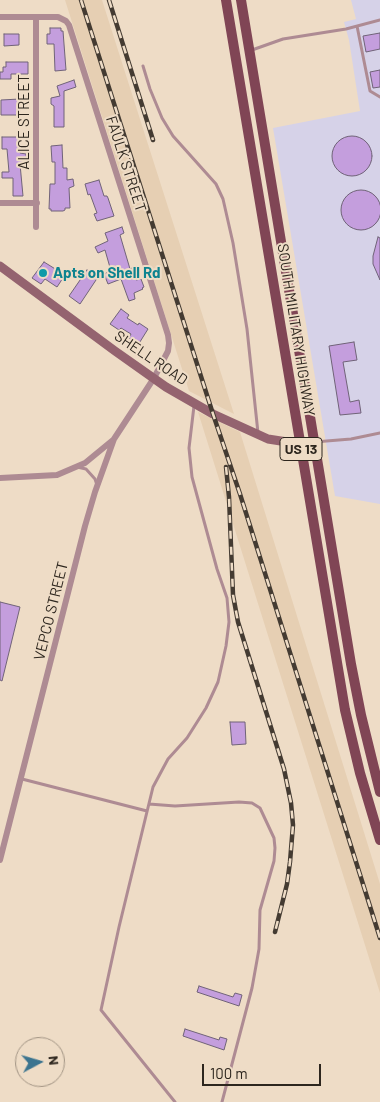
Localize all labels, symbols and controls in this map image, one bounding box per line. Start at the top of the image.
street label: ALICE STREET [15,74,33,170]
street label: FAULK STREET [102,114,150,214]
street label: SOUTH MILITARY HIGHWAY [273,242,319,418]
place label: Apts on Shell Rd [53,264,161,282]
marker: Apts on Shell Rd [37,267,49,279]
street label: SHELL ROAD [111,327,191,389]
road number: US 13 [280,438,322,460]
street label: VEPCO STREET [30,560,72,662]
north arrow [15,1037,65,1087]
scale bar [205,1054,324,1086]
text: N [45,1055,63,1066]
text: 100 m [210,1064,248,1082]

